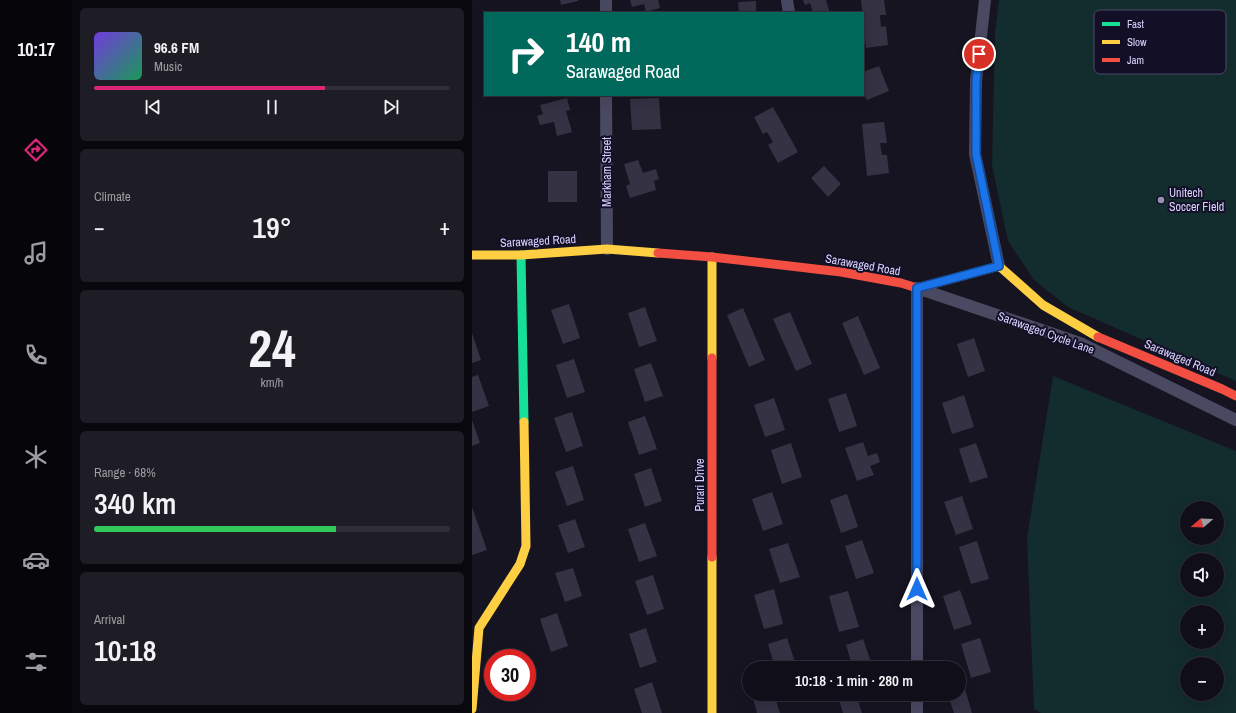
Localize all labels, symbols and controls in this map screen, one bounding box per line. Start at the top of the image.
legend [1094,10,1226,74]
text: Fast [1127,17,1145,31]
text: 140 m [566,23,631,61]
icon: right [500,28,552,80]
text: Slow [1127,35,1147,49]
text: 10:17 [17,37,55,62]
text: 96.6 FM [154,37,199,58]
pin [962,37,996,71]
icon: arrive [968,43,990,65]
text: Jam [1127,53,1144,67]
text: Music [154,58,182,75]
text: Sarawaged Road [566,59,680,84]
icon: previous [142,96,164,118]
icon: pause [261,96,283,118]
icon: next [380,96,402,118]
icon: directions [22,136,50,164]
street label: Markham Street [599,137,615,207]
place label: Unitech Soccer Field [1169,185,1224,215]
text: Climate [94,188,131,205]
marker: Unitech Soccer Field [1156,195,1166,205]
text: 19° [252,207,292,247]
text: − [94,212,105,242]
text: + [439,212,450,242]
street label: Sarawaged Road [500,231,576,251]
icon: music [22,239,50,267]
street label: Sarawaged Road [824,251,902,279]
street label: Sarawaged Cycle Lane [995,308,1097,358]
text: 24 [248,313,296,383]
street label: Sarawaged Road [1142,336,1218,380]
icon: phone [22,341,50,369]
text: km/h [260,374,284,391]
icon: climate [22,443,50,471]
street label: Purari Drive [692,458,708,512]
text: Range · 68% [94,464,156,481]
text: 340 km [94,483,176,523]
north arrow [1180,501,1224,545]
map controls [1180,501,1224,701]
icon: car [22,546,50,574]
button: sound [1180,553,1224,597]
position arrow [896,568,938,610]
button: + [1180,605,1224,649]
text: Arrival [94,611,125,628]
text: 10:18 [94,630,156,670]
icon: filters [22,648,50,676]
speed limit sign: 30 [484,649,536,701]
button: − [1180,657,1224,701]
text: 10:18 · 1 min · 280 m [795,670,913,691]

